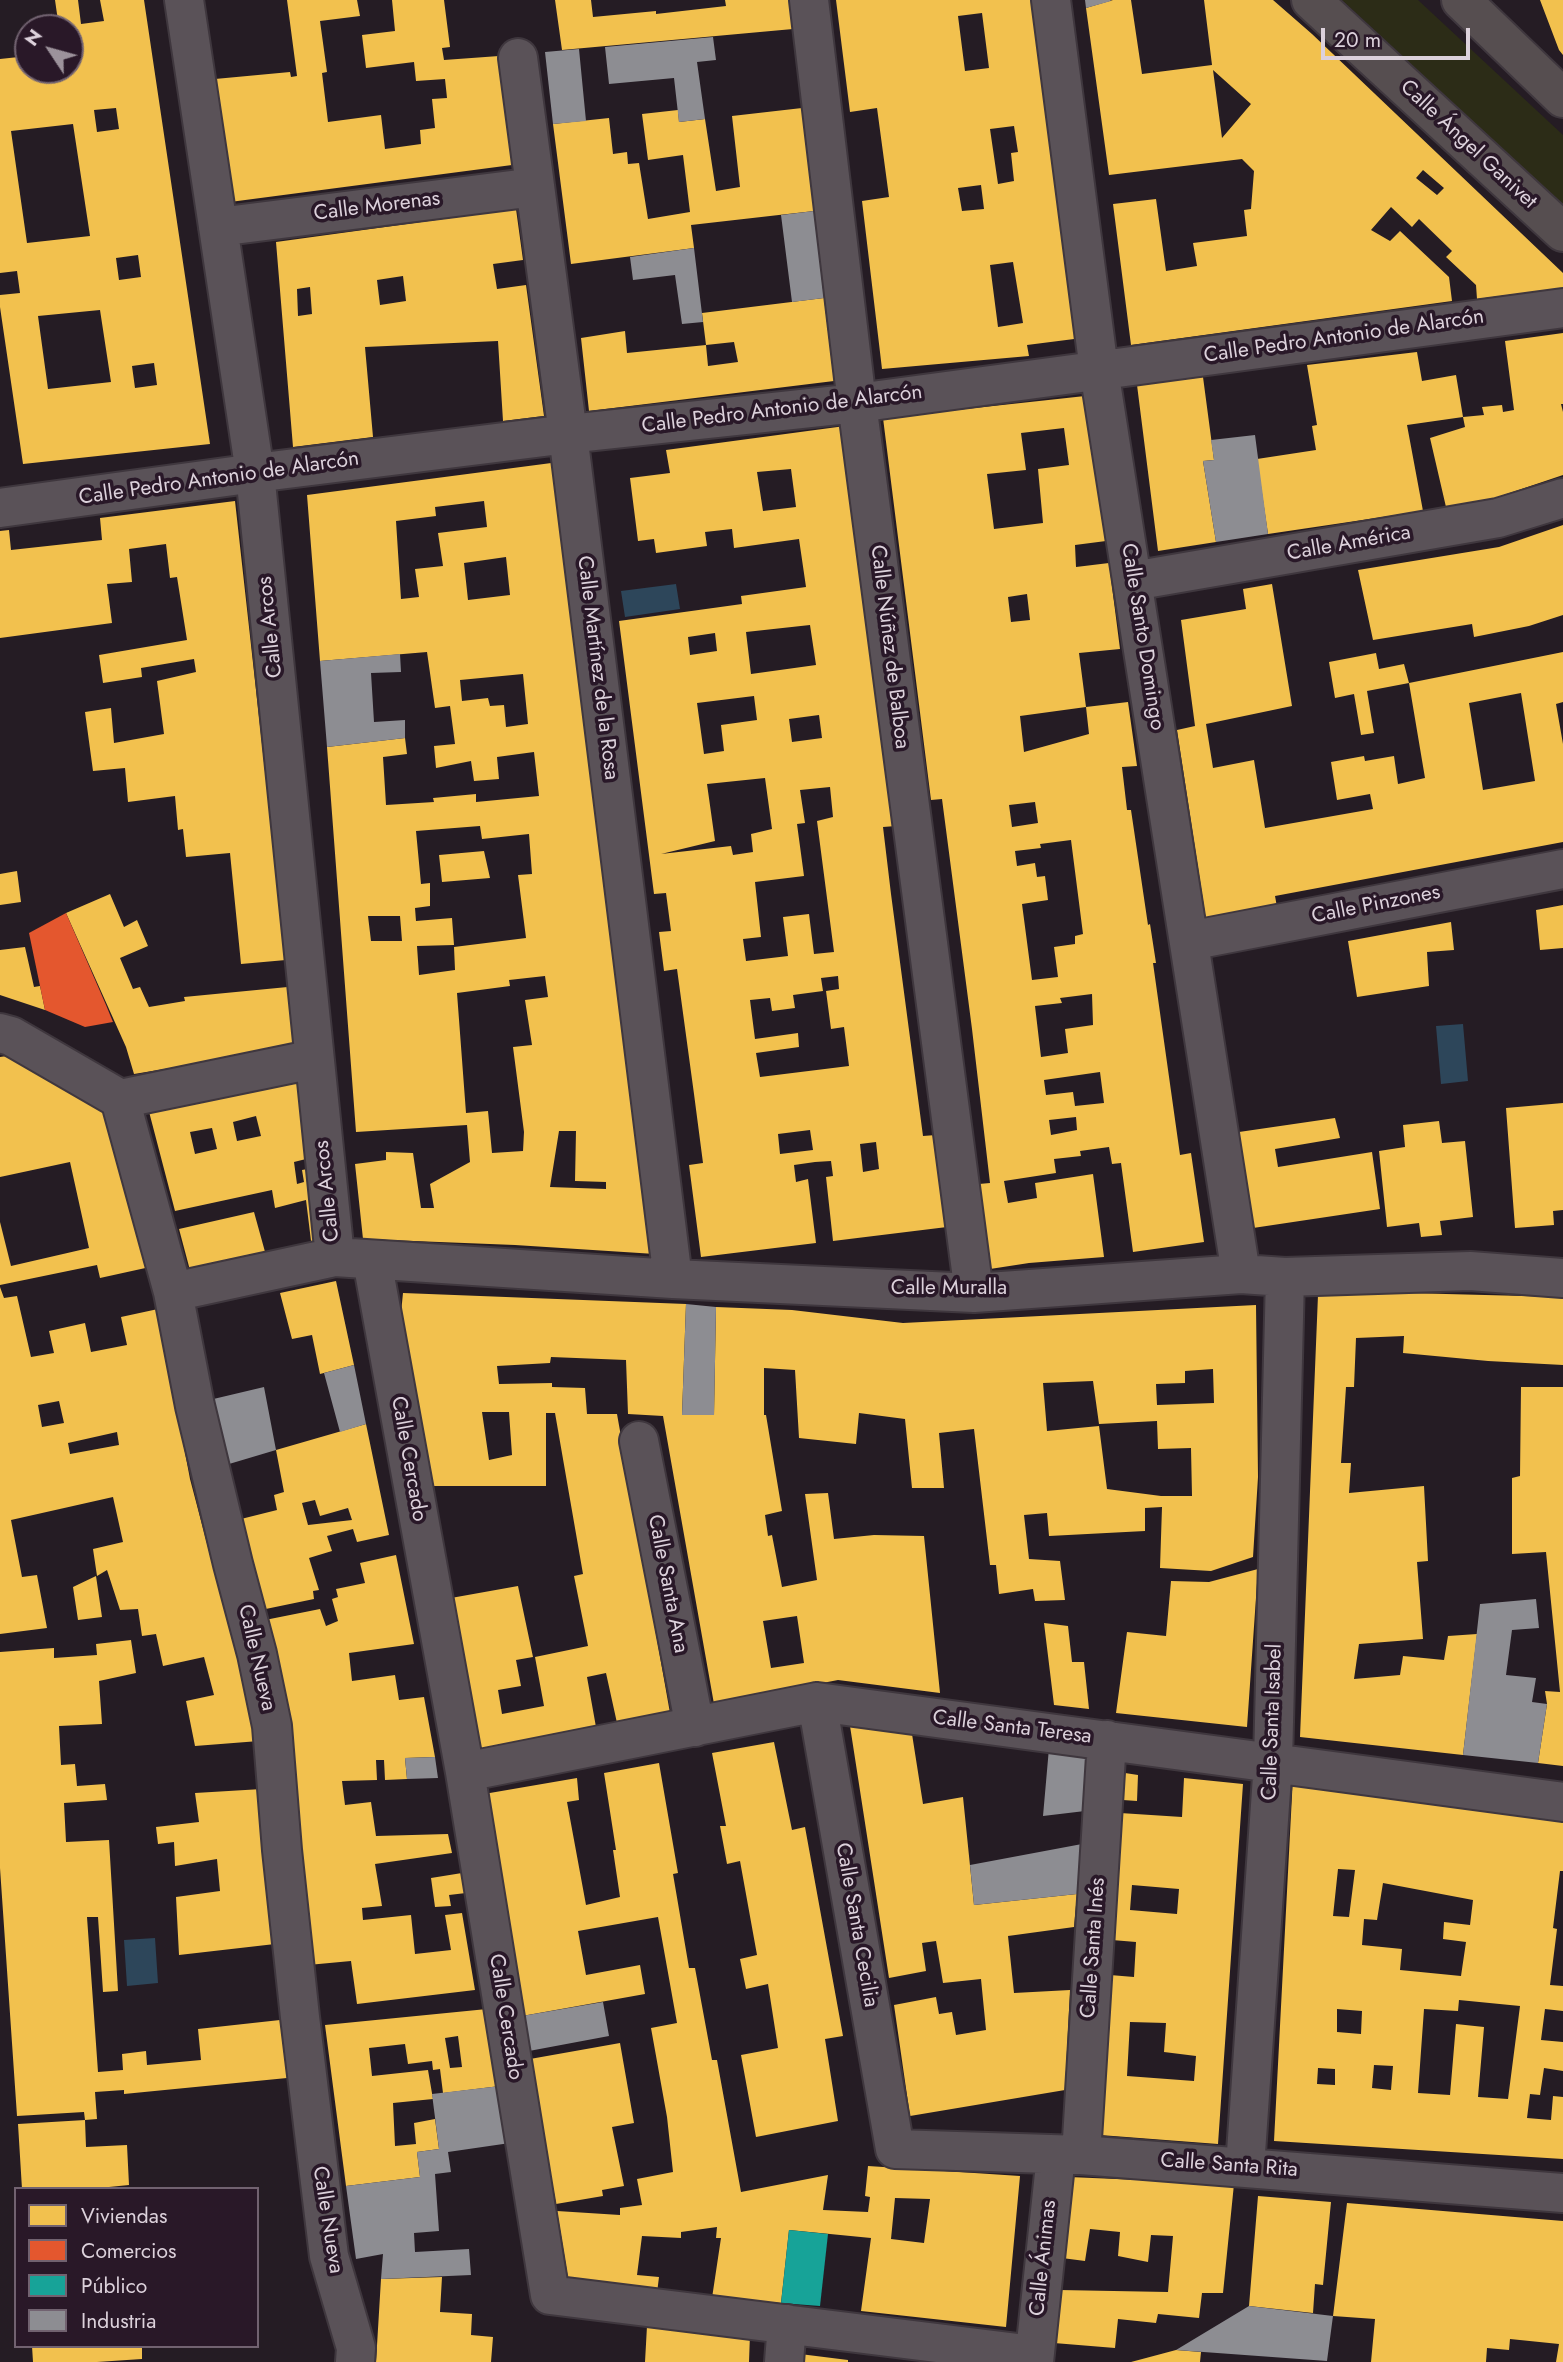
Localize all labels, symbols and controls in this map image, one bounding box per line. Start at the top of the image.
north arrow [14,14,84,84]
scale bar [1325,14,1474,58]
text: N [18,23,49,52]
text: 20 m [1334,25,1381,55]
street label: Calle Ángel Ganivet [1394,75,1542,215]
street label: Calle Morenas [312,187,442,227]
street label: Calle Pedro Antonio de Alarcón [1202,305,1486,369]
street label: Calle Pedro Antonio de Alarcón [640,380,924,440]
street label: Calle Pedro Antonio de Alarcón [77,447,361,511]
street label: Calle América [1285,521,1413,567]
street label: Calle Santo Domingo [1115,542,1169,732]
street label: Calle Núñez de Balboa [864,544,914,750]
street label: Calle Martínez de la Rosa [571,554,623,782]
street label: Calle Arcos [253,575,289,679]
street label: Calle Pinzones [1310,880,1442,930]
street label: Calle Arcos [310,1139,346,1243]
street label: Calle Muralla [891,1276,1007,1302]
street label: Calle Cercado [385,1394,431,1524]
street label: Calle Santa Ana [641,1513,693,1655]
street label: Calle Nueva [232,1602,280,1714]
street label: Calle Santa Isabel [1258,1643,1288,1801]
street label: Calle Santa Teresa [931,1706,1093,1750]
street label: Calle Santa Cecilia [829,1841,883,2009]
street label: Calle Santa Inés [1077,1877,1111,2019]
street label: Calle Cercado [483,1952,527,2082]
street label: Calle Santa Rita [1159,2149,1299,2183]
street label: Calle Nueva [306,2164,348,2276]
legend [14,2187,259,2348]
street label: Calle Ánimas [1025,2199,1063,2317]
text: Viviendas [81,2201,167,2231]
text: Comercios [81,2236,176,2266]
text: Público [81,2271,147,2301]
text: Industria [81,2306,156,2336]

